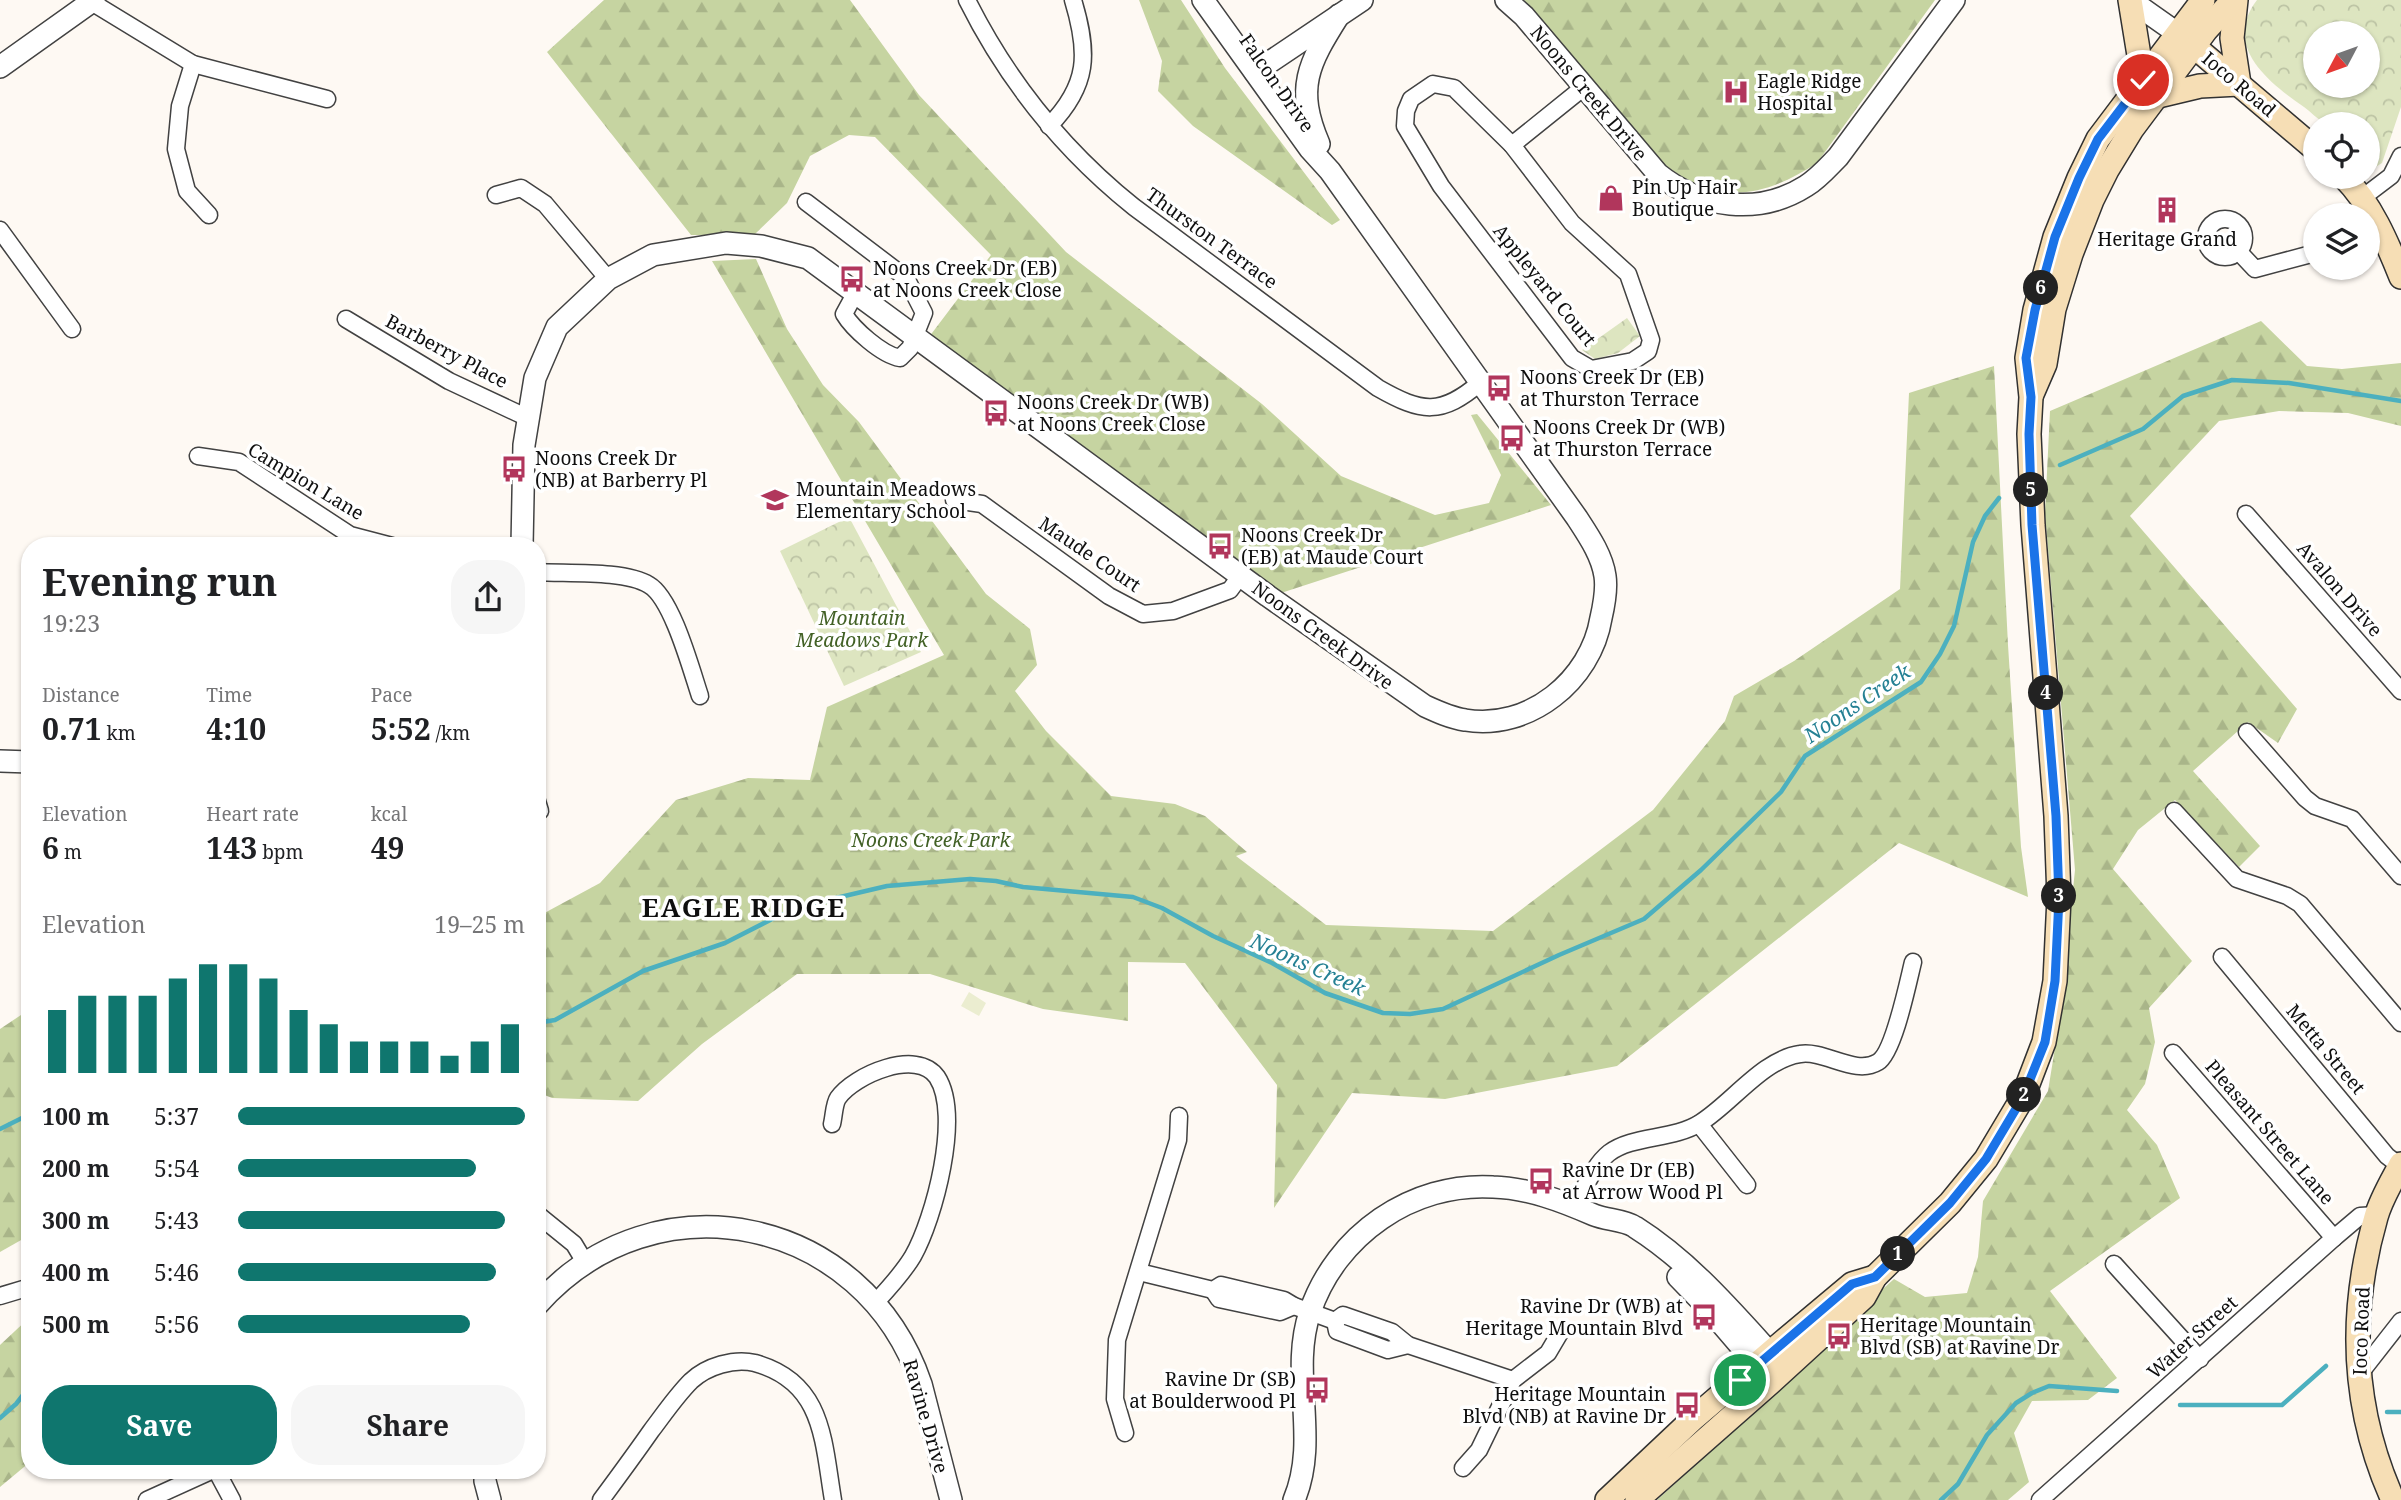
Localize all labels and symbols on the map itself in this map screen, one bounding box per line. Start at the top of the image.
street label: Noons Creek Drive [1525,20,1653,166]
north arrow [2303,21,2380,98]
street label: Falcon Drive [1233,29,1321,137]
street label: Ioco Road [2197,45,2282,123]
pin [2113,50,2173,110]
place label: Eagle Ridge Hospital [1757,68,1861,116]
hospital icon: Eagle Ridge Hospital [1721,77,1751,107]
place label: Pin Up Hair Boutique [1632,174,1738,222]
street label: Thurston Terrace [1141,181,1283,295]
shop icon: Pin Up Hair Boutique [1596,183,1626,213]
building icon: Heritage Grand [2152,195,2182,225]
street label: Appleyard Court [1488,218,1603,352]
place label: Heritage Grand [2097,226,2237,252]
place label: Noons Creek Dr (EB) at Noons Creek Close [873,255,1062,303]
bus stop icon: Noons Creek Dr (EB) at Noons Creek Close [837,264,867,294]
pin: 6 [2024,270,2058,306]
street label: Barberry Place [381,308,513,394]
place label: Noons Creek Dr (EB) at Thurston Terrace [1520,364,1704,412]
bus stop icon: Noons Creek Dr (EB) at Thurston Terrace [1484,373,1514,403]
place label: Noons Creek Dr (WB) at Noons Creek Close [1017,389,1209,437]
bus stop icon: Noons Creek Dr (WB) at Noons Creek Close [981,398,1011,428]
place label: Noons Creek Dr (WB) at Thurston Terrace [1533,414,1725,462]
bus stop icon: Noons Creek Dr (WB) at Thurston Terrace [1497,423,1527,453]
street label: Campion Lane [243,436,369,526]
place label: Noons Creek Dr (NB) at Barberry Pl [535,445,707,493]
bus stop icon: Noons Creek Dr (NB) at Barberry Pl [499,454,529,484]
pin: 5 [2014,472,2048,508]
place label: Mountain Meadows Elementary School [796,476,976,524]
school or university icon: Mountain Meadows Elementary School [760,485,790,515]
street label: Maude Court [1034,510,1146,598]
place label: Noons Creek Dr (EB) at Maude Court [1241,522,1424,570]
bus stop icon: Noons Creek Dr (EB) at Maude Court [1205,531,1235,561]
street label: Avalon Drive [2291,536,2389,642]
street label: Noons Creek Drive [1247,575,1399,695]
park label: Mountain Meadows Park [795,605,929,653]
water label: Noons Creek [1797,656,1917,750]
pin: 4 [2028,676,2064,710]
park label: Noons Creek Park [851,827,1012,853]
pin: 3 [2042,878,2076,914]
district label: EAGLE RIDGE [642,889,846,925]
water label: Noons Creek [1245,926,1371,1002]
street label: Metta Street [2281,999,2372,1100]
street label: Pleasant Street Lane [2200,1054,2340,1210]
pin: 2 [2007,1078,2042,1112]
place label: Ravine Dr (EB) at Arrow Wood Pl [1562,1157,1723,1205]
bus stop icon: Ravine Dr (EB) at Arrow Wood Pl [1526,1166,1556,1196]
pin: 1 [1881,1236,1916,1272]
street label: Ioco Road [2346,1286,2376,1376]
street label: Water Street [2141,1289,2243,1384]
place label: Ravine Dr (WB) at Heritage Mountain Blvd [1465,1293,1683,1341]
bus stop icon: Ravine Dr (WB) at Heritage Mountain Blvd [1689,1302,1719,1332]
place label: Heritage Mountain Blvd (SB) at Ravine Dr [1860,1312,2060,1360]
bus stop icon: Heritage Mountain Blvd (SB) at Ravine Dr [1824,1321,1854,1351]
pin [1710,1350,1770,1410]
street label: Ravine Drive [897,1356,955,1476]
place label: Ravine Dr (SB) at Boulderwood Pl [1129,1366,1296,1414]
bus stop icon: Ravine Dr (SB) at Boulderwood Pl [1302,1375,1332,1405]
place label: Heritage Mountain Blvd (NB) at Ravine Dr [1462,1381,1666,1429]
bus stop icon: Heritage Mountain Blvd (NB) at Ravine Dr [1672,1390,1702,1420]

